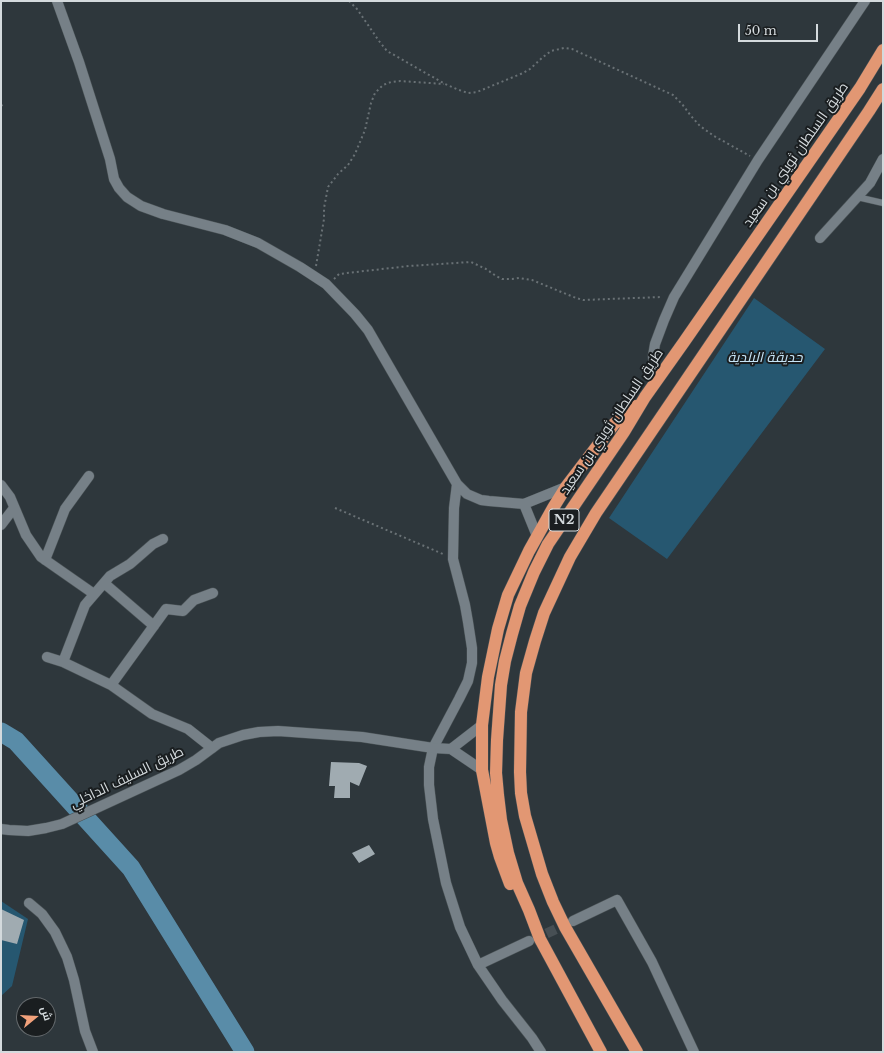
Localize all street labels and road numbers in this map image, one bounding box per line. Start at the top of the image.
street label: طريق السلطان ثويني بن سعيد [740,79,852,231]
street label: طريق السلطان ثويني بن سعيد [557,346,667,498]
road number: N2 [549,509,579,531]
street label: طريق السليف الداخلي [67,743,187,813]

